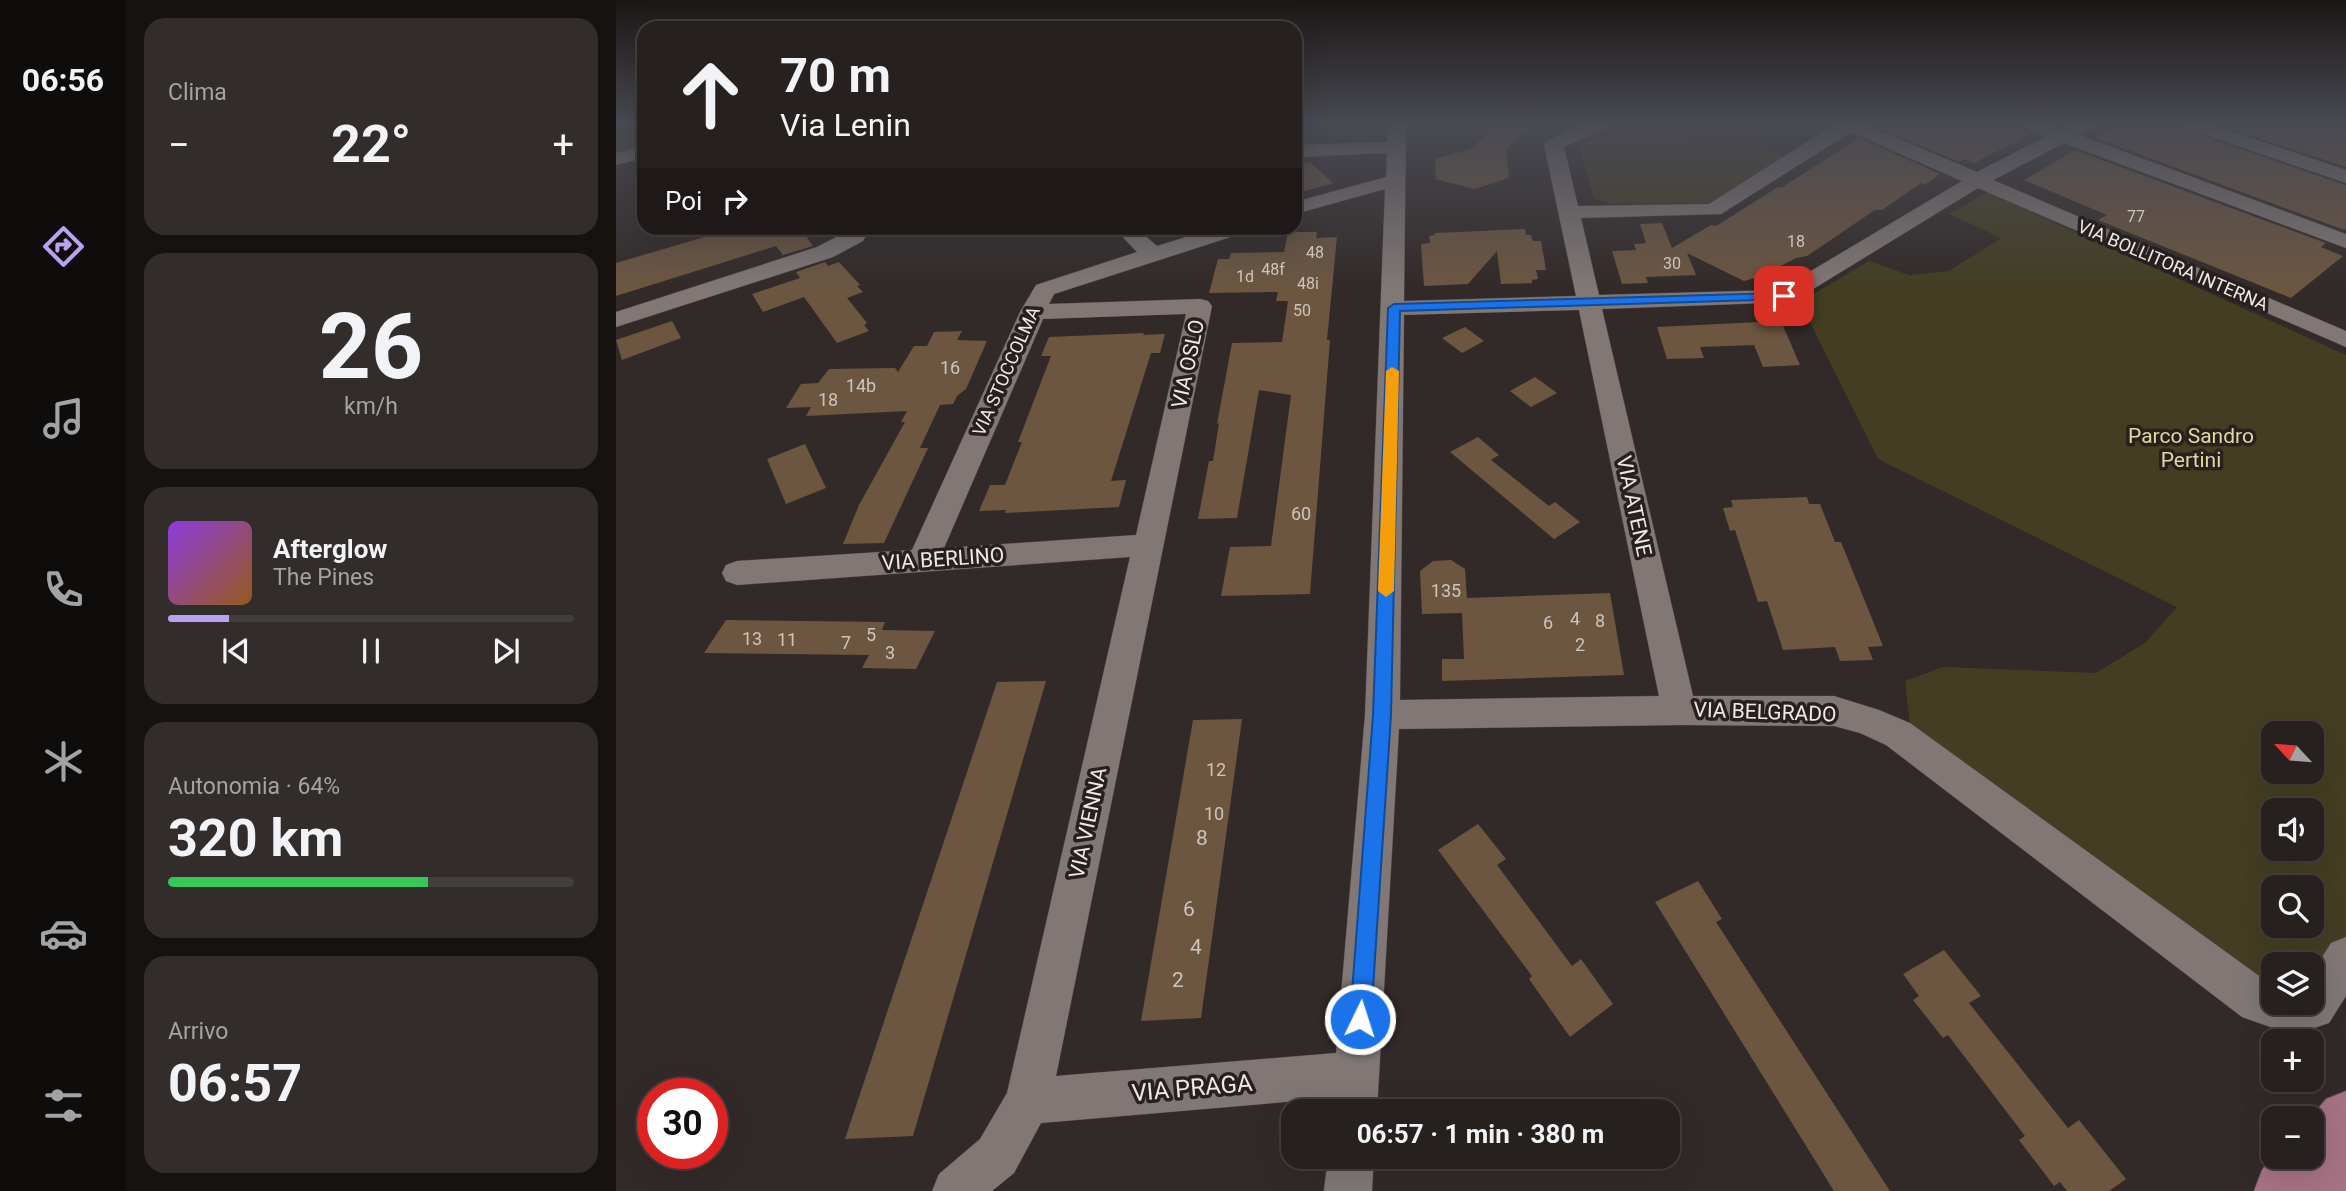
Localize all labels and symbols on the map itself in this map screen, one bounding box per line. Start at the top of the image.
house number: 77 [2127,207,2145,226]
street label: VIA BOLLITORA INTERNA [2075,215,2272,315]
house number: 18 [1787,232,1805,251]
house number: 48 [1306,243,1324,262]
house number: 30 [1663,254,1681,273]
house number: 48f [1261,260,1285,279]
pin [1754,266,1814,326]
house number: 1d [1236,267,1254,286]
house number: 48i [1297,274,1319,293]
house number: 50 [1293,301,1311,320]
street label: VIA STOCCOLMA [968,303,1044,439]
street label: VIA OSLO [1167,317,1209,411]
house number: 16 [940,357,960,378]
house number: 14b [846,375,876,396]
house number: 18 [818,389,838,410]
park label: Parco Sandro Pertini [2128,424,2254,472]
street label: VIA ATENE [1612,454,1656,558]
house number: 60 [1291,503,1311,524]
street label: VIA BERLINO [881,543,1005,575]
house number: 135 [1431,580,1461,601]
house number: 4 [1570,608,1580,629]
house number: 8 [1595,610,1605,631]
house number: 6 [1543,612,1553,633]
house number: 5 [866,624,876,645]
house number: 13 [742,628,762,649]
house number: 11 [777,629,797,650]
house number: 7 [841,632,851,653]
house number: 2 [1575,634,1585,655]
house number: 3 [885,642,895,663]
street label: VIA BELGRADO [1693,698,1837,726]
north arrow [2261,721,2324,784]
house number: 12 [1206,759,1226,780]
street label: VIA VIENNA [1065,765,1112,881]
house number: 10 [1204,803,1224,824]
house number: 8 [1196,826,1208,850]
house number: 6 [1183,897,1195,921]
house number: 4 [1190,935,1202,959]
house number: 2 [1172,968,1184,992]
position arrow [1323,982,1397,1056]
street label: VIA PRAGA [1130,1069,1254,1107]
speed limit sign: 30 [637,1078,728,1169]

